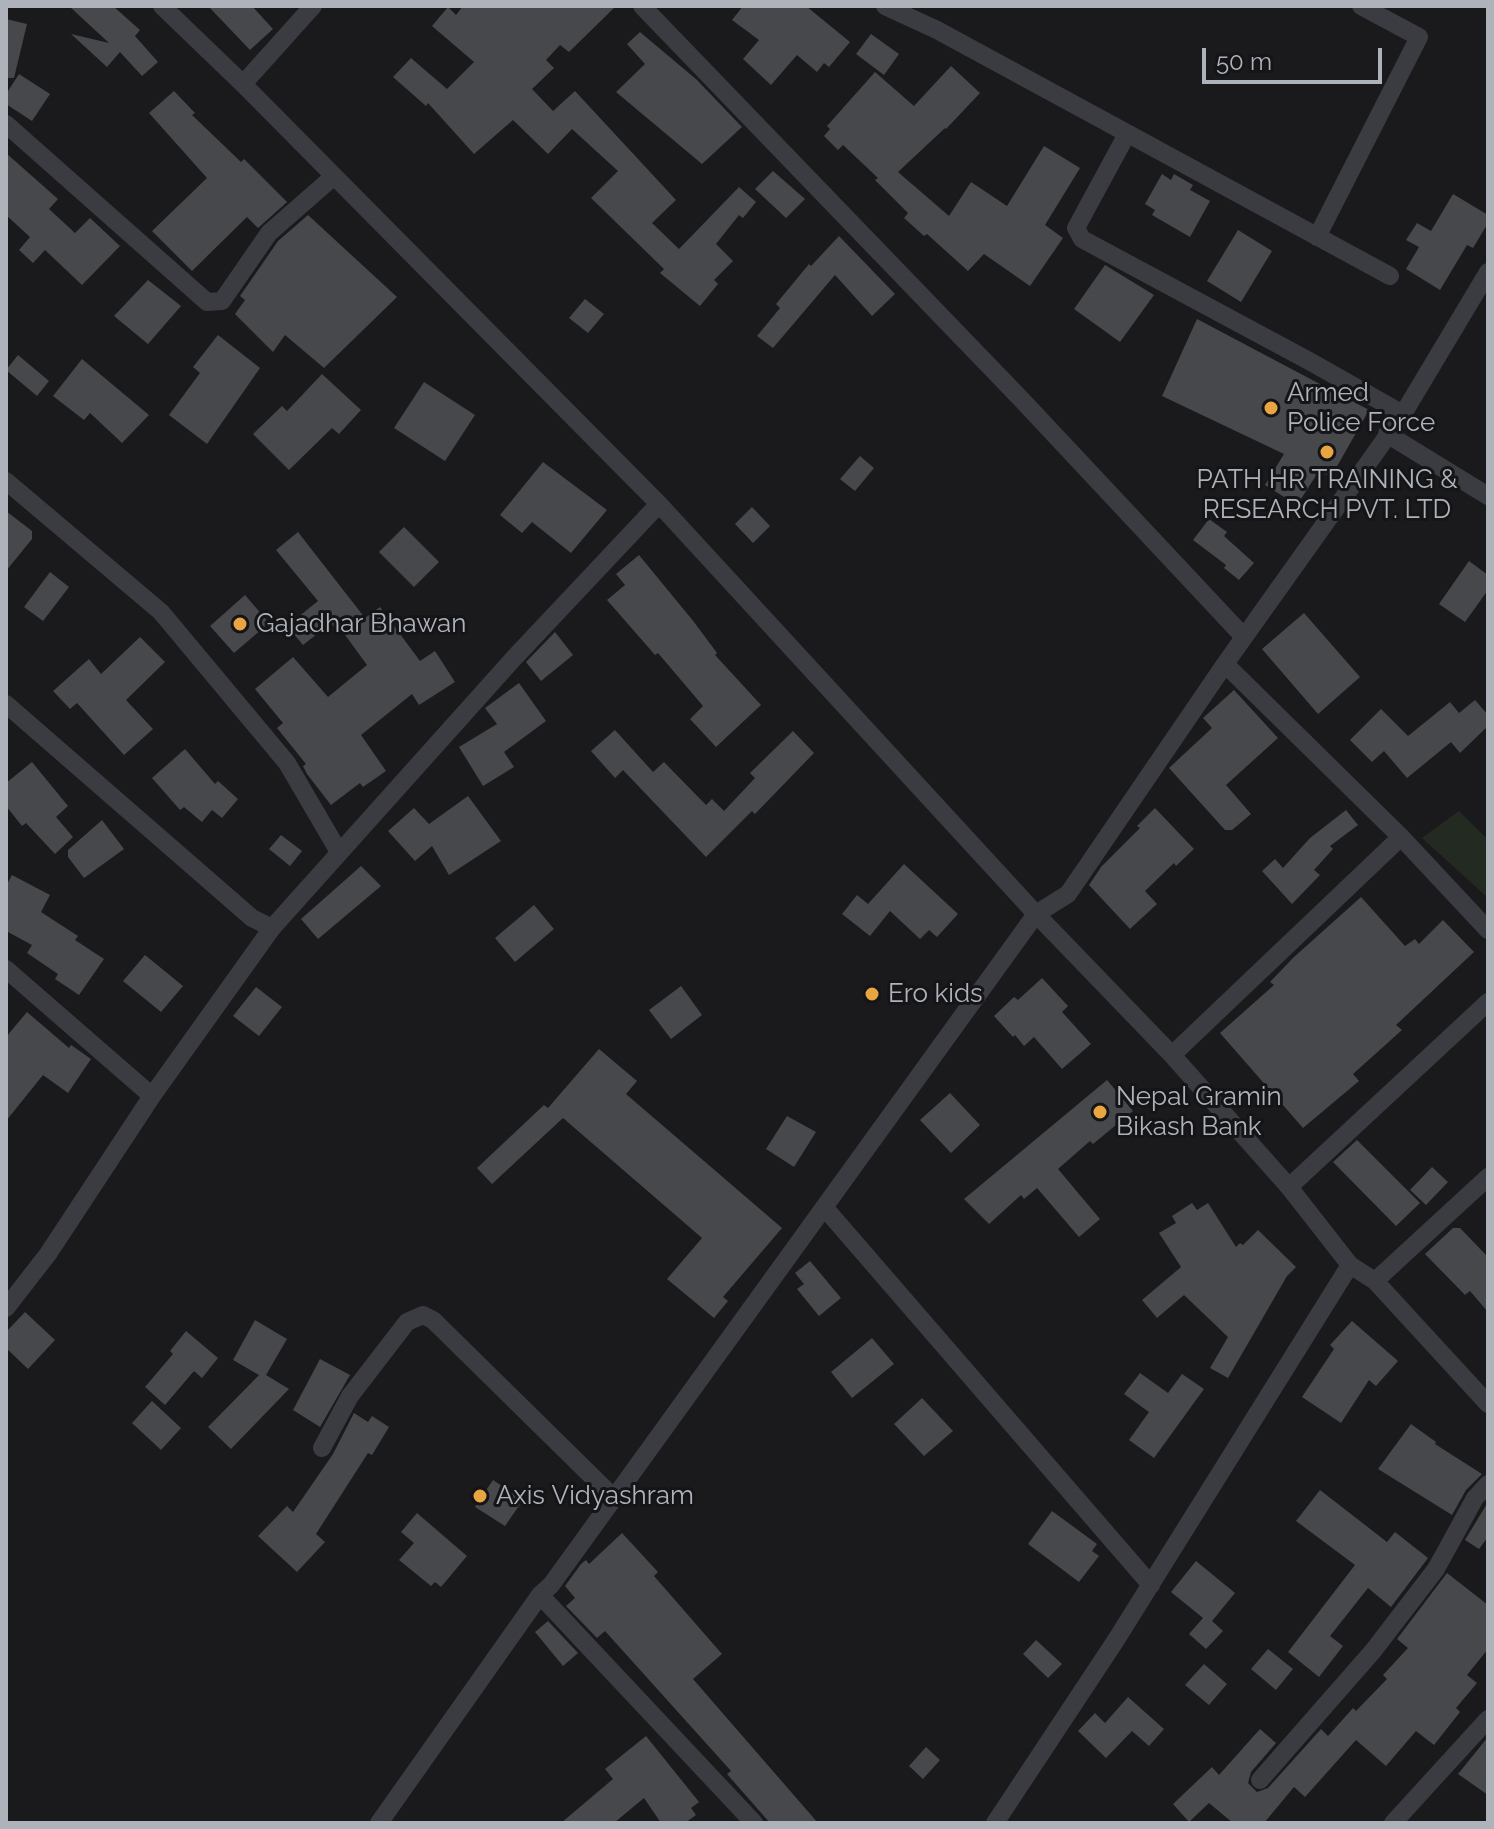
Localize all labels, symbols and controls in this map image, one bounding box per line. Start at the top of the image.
scale bar [1206,32,1386,82]
text: 50 m [1216,47,1272,76]
place label: Armed Police Force [1287,377,1435,438]
marker: Armed Police Force [1262,399,1280,417]
marker: PATH HR TRAINING & RESEARCH PVT. LTD [1318,443,1336,461]
place label: PATH HR TRAINING & RESEARCH PVT. LTD [1196,464,1458,526]
place label: Gajadhar Bhawan [256,608,466,640]
marker: Gajadhar Bhawan [231,615,249,633]
place label: Ero kids [888,978,983,1010]
marker: Ero kids [863,985,881,1003]
place label: Nepal Gramin Bikash Bank [1116,1081,1282,1142]
marker: Nepal Gramin Bikash Bank [1091,1103,1109,1121]
place label: Axis Vidyashram [496,1480,694,1512]
marker: Axis Vidyashram [471,1487,489,1505]

